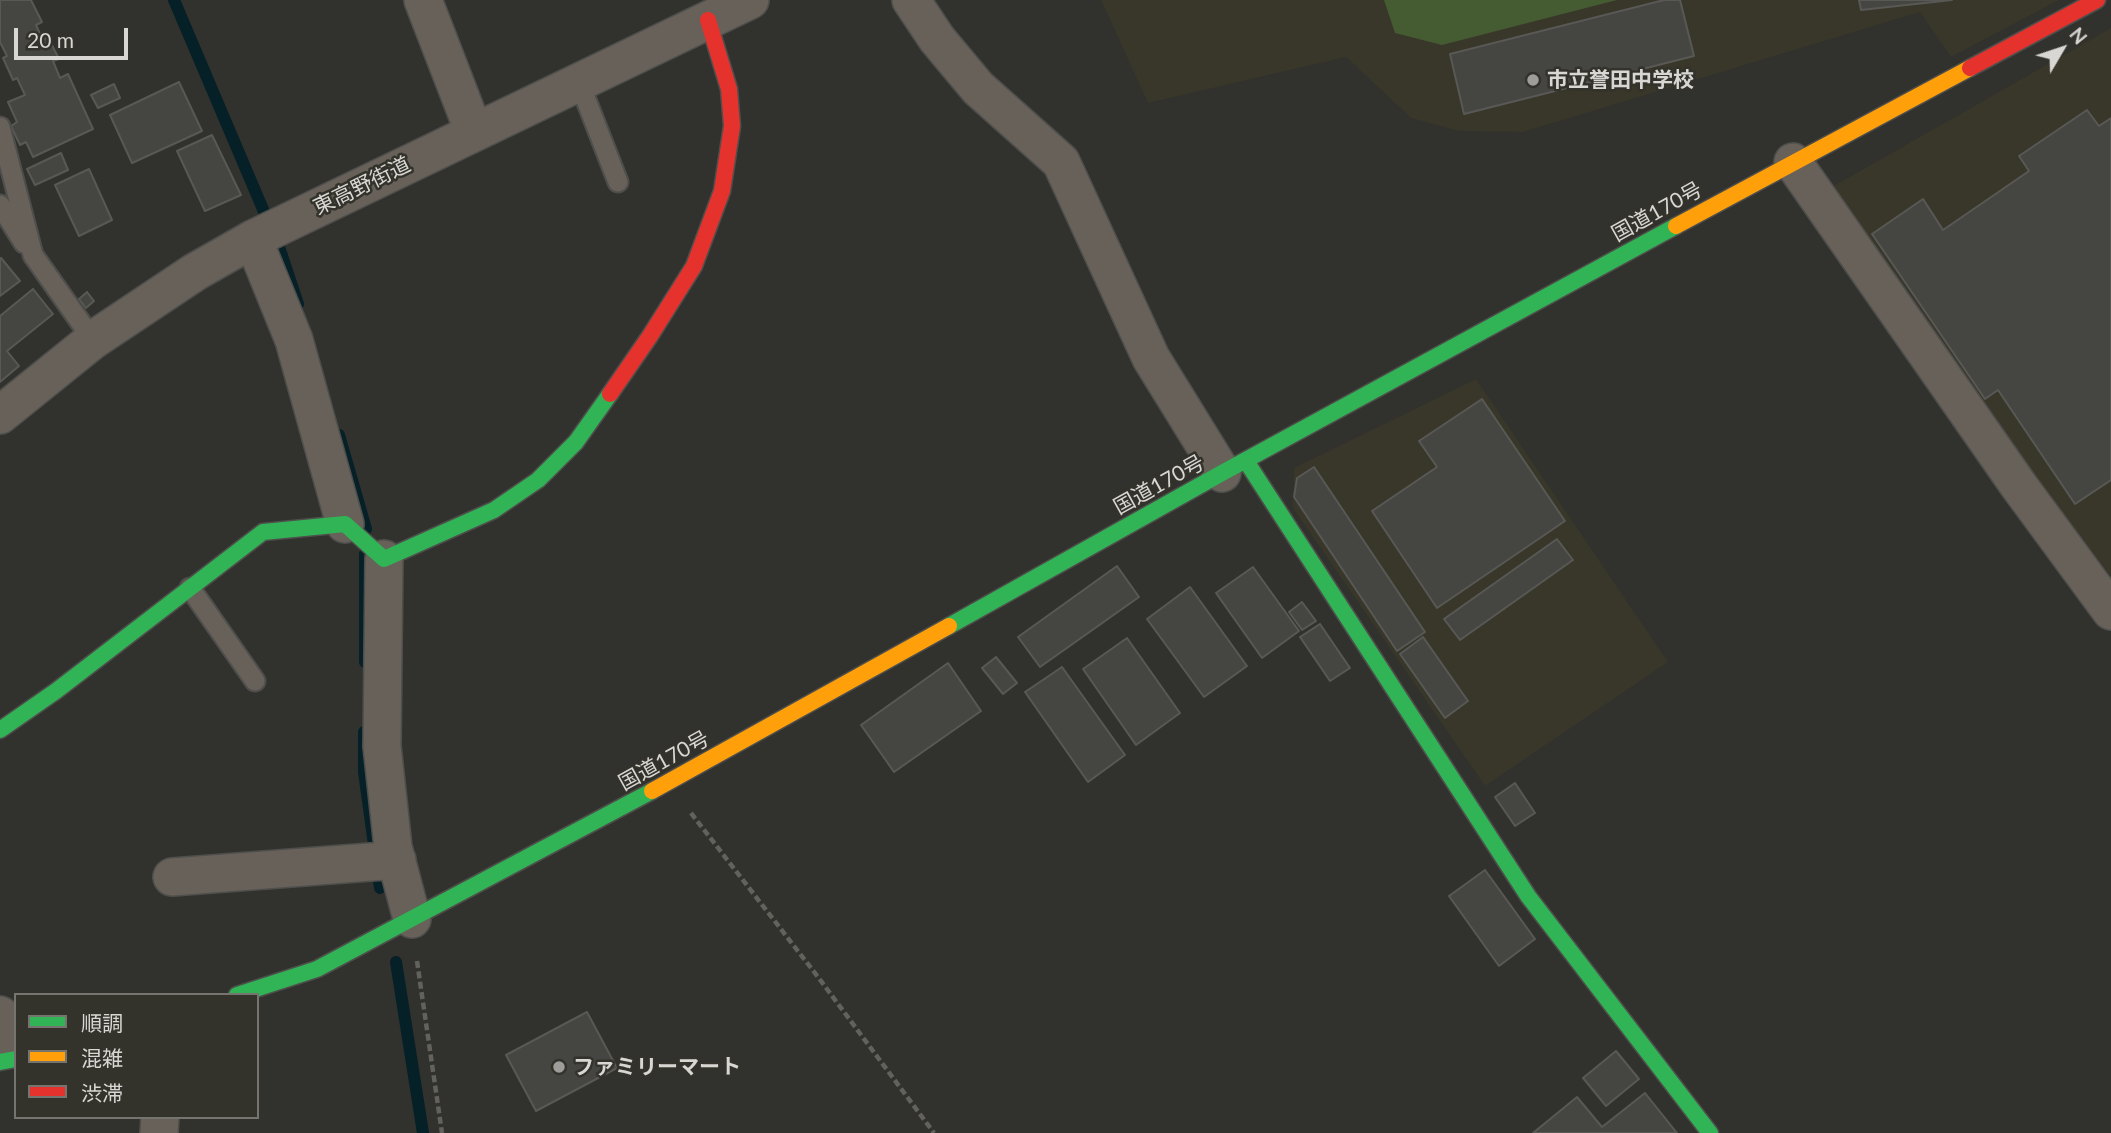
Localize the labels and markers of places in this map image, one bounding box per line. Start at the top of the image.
place label: 市立誉田中学校 [1547,67,1694,93]
marker: 市立誉田中学校 [1525,72,1541,88]
place label: ファミリーマート [573,1054,741,1080]
marker: ファミリーマート [551,1059,567,1075]

